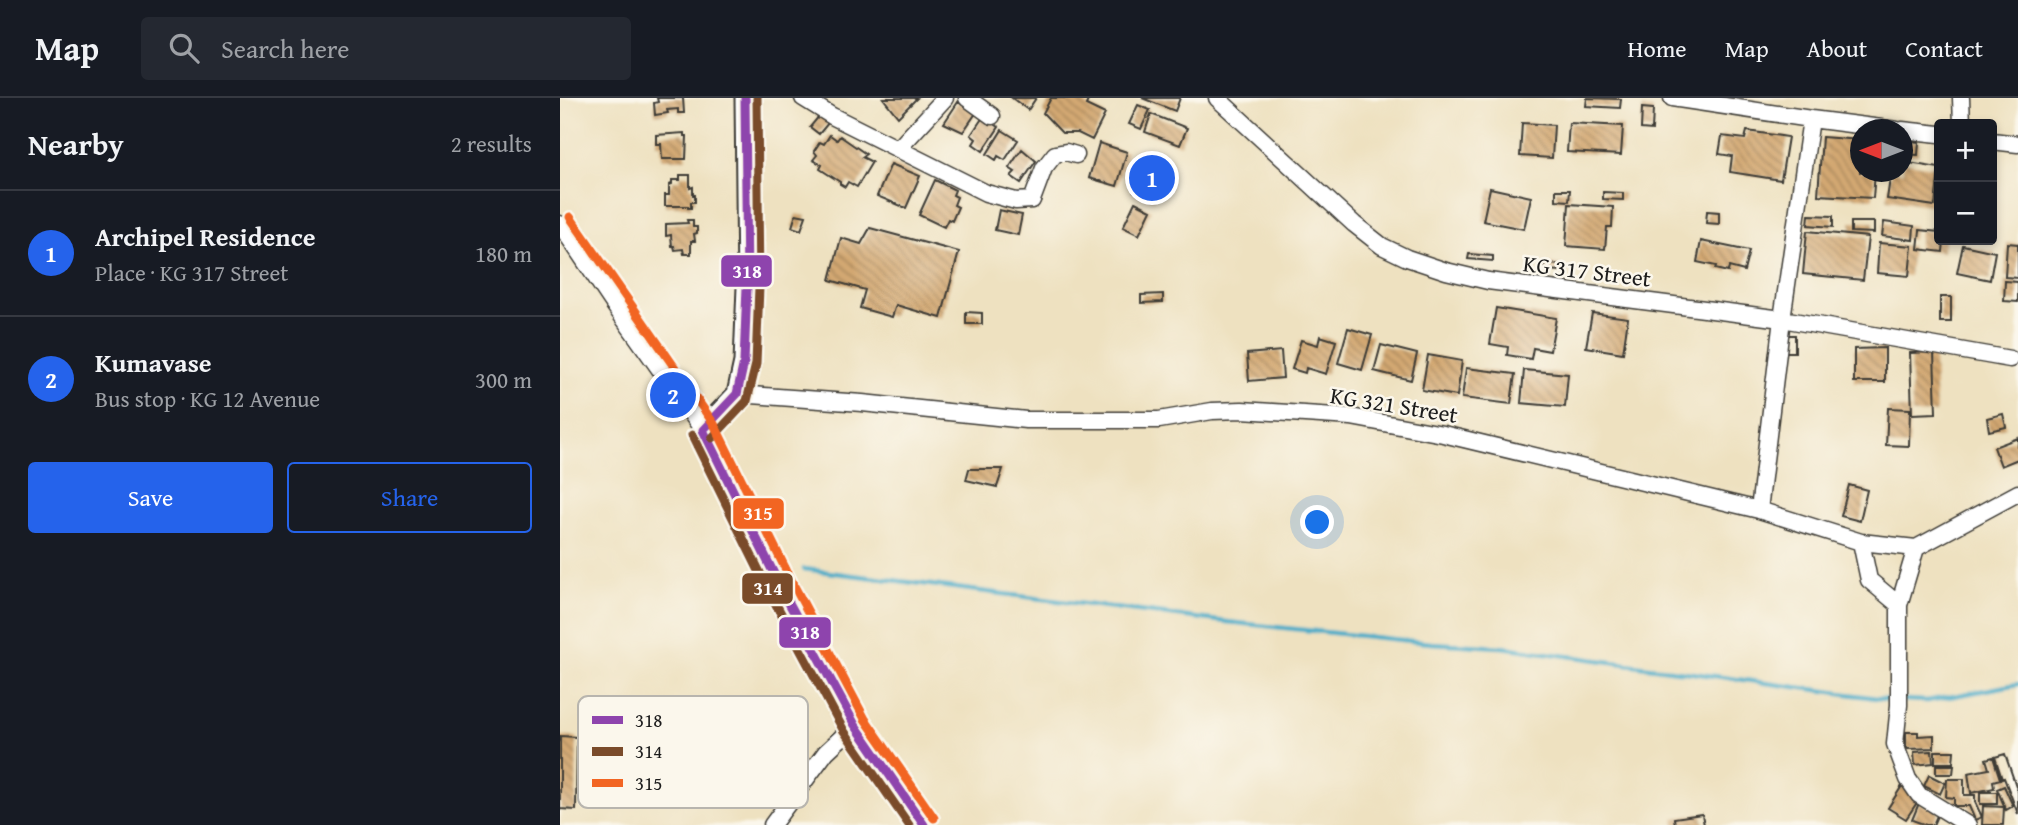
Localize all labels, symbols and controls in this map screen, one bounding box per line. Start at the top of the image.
search box [141,17,631,80]
text: Map [35,24,99,72]
icon: search [165,29,203,67]
text: Search here [221,29,349,68]
text: Home [1628,31,1687,66]
text: Map [1725,31,1769,66]
text: About [1807,31,1867,66]
text: Contact [1905,31,1983,66]
north arrow [1850,119,1913,182]
map controls [1934,119,1997,245]
button: + [1934,119,1997,182]
text: Nearby [28,122,124,166]
text: 2 results [451,127,532,160]
pin: 1 [1129,152,1175,204]
button: − [1934,182,1997,245]
text: Archipel Residence [95,217,315,256]
text: 1 [45,237,57,270]
text: 180 m [475,237,532,270]
street label: KG 317 Street [1521,246,1653,295]
line badge: 318 [720,254,773,288]
text: Place · KG 317 Street [95,256,288,289]
text: 318 [732,257,762,285]
text: Kumavase [95,343,212,382]
text: 2 [45,363,57,396]
text: 300 m [475,363,532,396]
pin: 2 [650,369,696,421]
street label: KG 321 Street [1328,378,1460,431]
text: Bus stop · KG 12 Avenue [95,382,320,415]
button: Save [28,462,273,533]
button: Share [287,462,532,533]
line badge: 315 [732,497,785,530]
text: 315 [743,499,773,527]
your location [1300,505,1334,539]
line badge: 314 [741,572,794,605]
text: 314 [753,574,783,602]
line badge: 318 [778,616,832,649]
text: 318 [790,618,820,646]
legend [578,696,808,808]
text: 318 [635,706,662,734]
text: 314 [635,737,662,765]
text: 315 [635,769,662,797]

